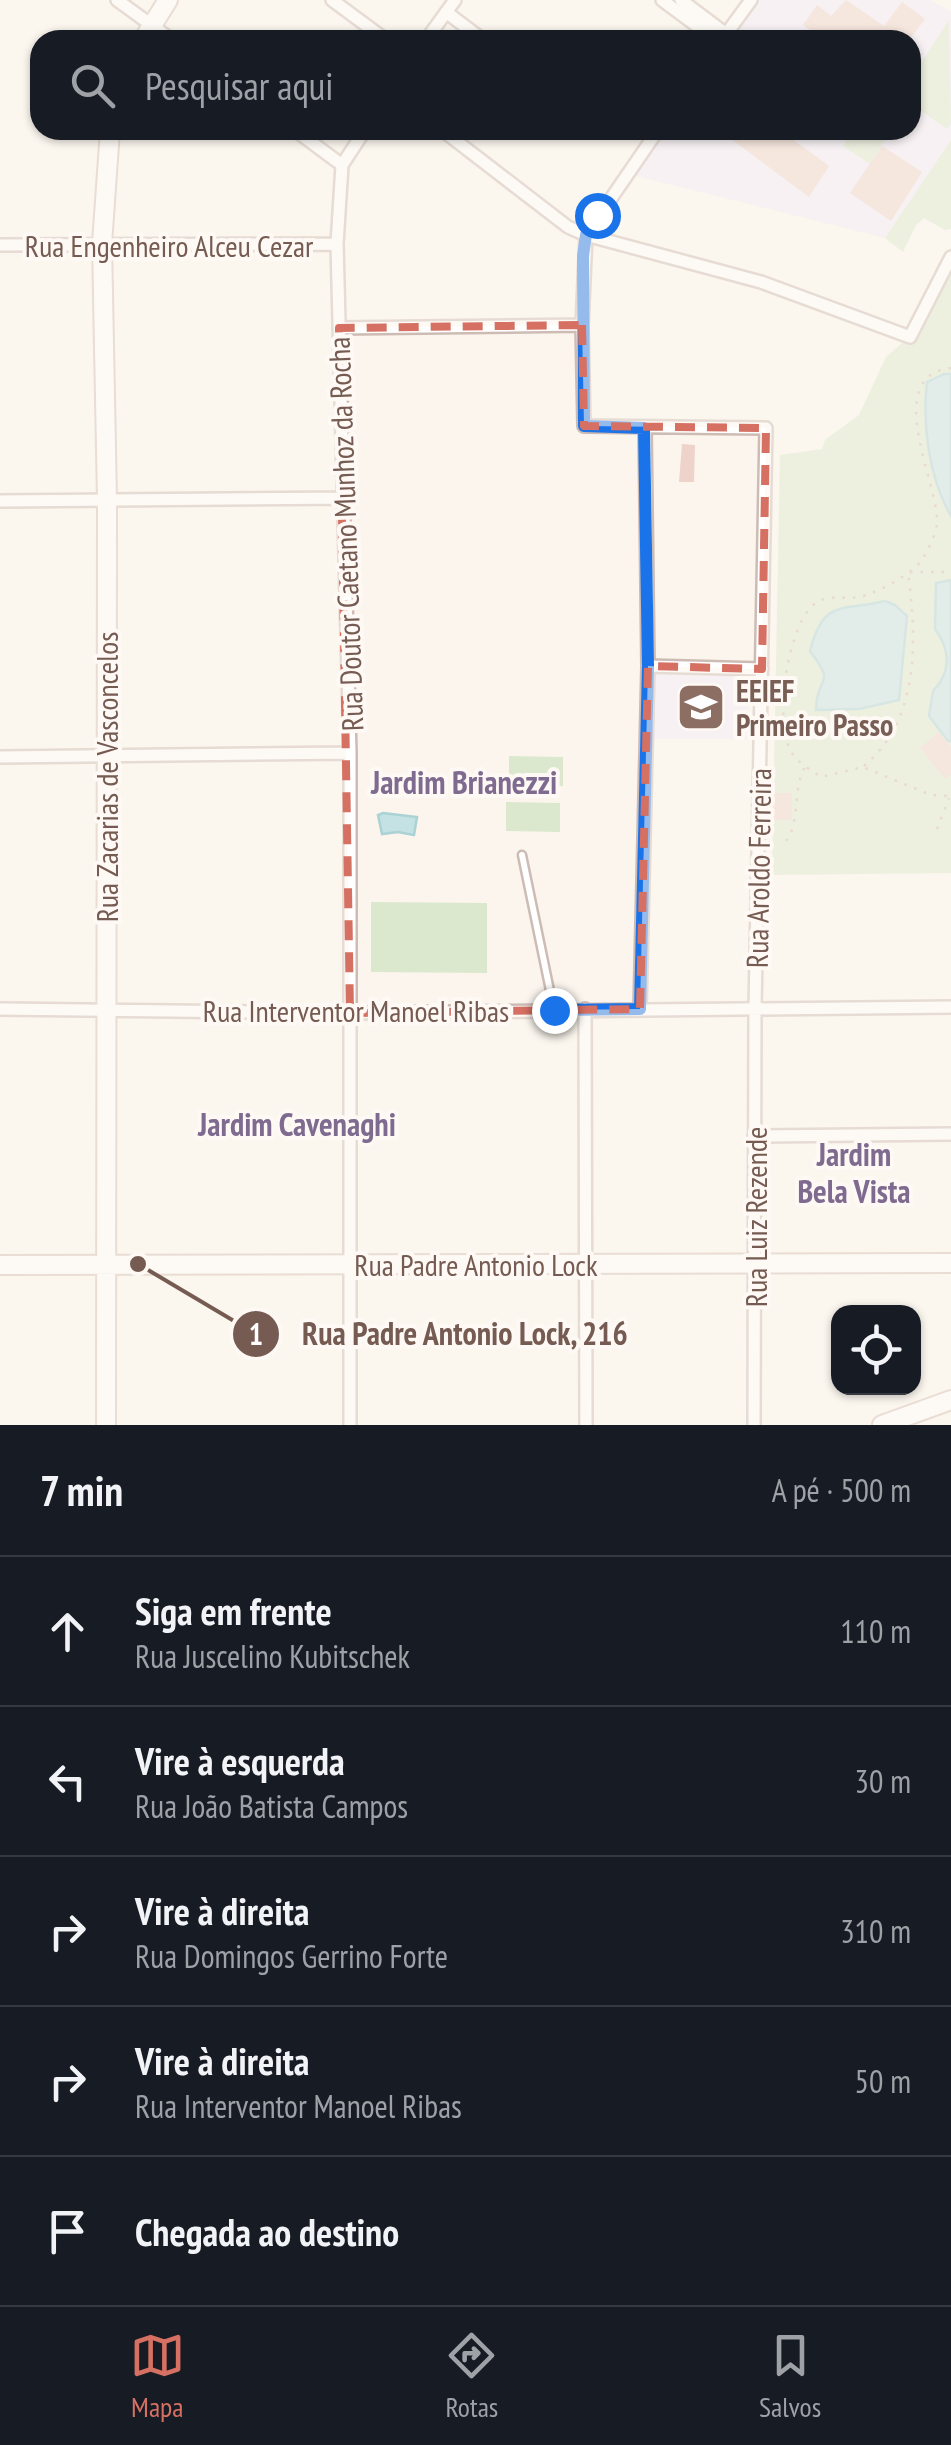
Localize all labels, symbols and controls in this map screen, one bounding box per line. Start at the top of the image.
search box [30,30,921,140]
icon: search [65,58,120,113]
text: Pesquisar aqui [145,61,334,110]
route start [575,193,621,239]
street label: Rua Engenheiro Alceu Cezar [25,226,314,265]
street label: Rua Doutor Caetano Munhoz da Rocha [319,336,371,732]
street label: Rua Zacarias de Vasconcelos [87,632,126,922]
place label: EEIEF Primeiro Passo [736,671,893,744]
school or university icon: EEIEF Primeiro Passo [675,681,727,733]
district label: Jardim Brianezzi [370,761,557,803]
street label: Rua Aroldo Ferreira [737,768,779,968]
route end [532,988,578,1034]
street label: Rua Interventor Manoel Ribas [203,991,509,1030]
district label: Jardim Cavenaghi [197,1103,396,1145]
street label: Rua Luiz Rezende [736,1127,775,1307]
district label: Jardim Bela Vista [797,1133,911,1212]
street label: Rua Padre Antonio Lock [354,1245,598,1284]
callout: Rua Padre Antonio Lock, 216 [231,1303,650,1365]
map controls [831,1305,921,1395]
button: locate [831,1305,921,1395]
text: Rua Padre Antonio Lock, 216 [302,1312,628,1354]
text: 1 [249,1314,263,1353]
text: 7 min [40,1463,123,1518]
text: A pé · 500 m [772,1469,911,1511]
text: Siga em frente [135,1586,332,1635]
icon: ahead [40,1604,95,1659]
text: 110 m [840,1610,911,1652]
text: Rua Juscelino Kubitschek [135,1635,410,1677]
text: Vire à esquerda [135,1736,345,1785]
icon: left [40,1754,95,1809]
text: 30 m [855,1760,911,1802]
text: Rua João Batista Campos [135,1785,408,1827]
text: Vire à direita [135,1886,310,1935]
icon: right [40,1904,95,1959]
text: 310 m [840,1910,911,1952]
text: Rua Domingos Gerrino Forte [135,1935,448,1977]
text: Vire à direita [135,2036,310,2085]
icon: right [40,2054,95,2109]
text: 50 m [855,2060,911,2102]
text: Rua Interventor Manoel Ribas [135,2085,462,2127]
icon: arrive [40,2204,95,2259]
text: Chegada ao destino [135,2207,399,2256]
tab: Mapa [130,2328,185,2425]
tab: Rotas [444,2328,499,2425]
tab: Salvos [759,2328,821,2425]

